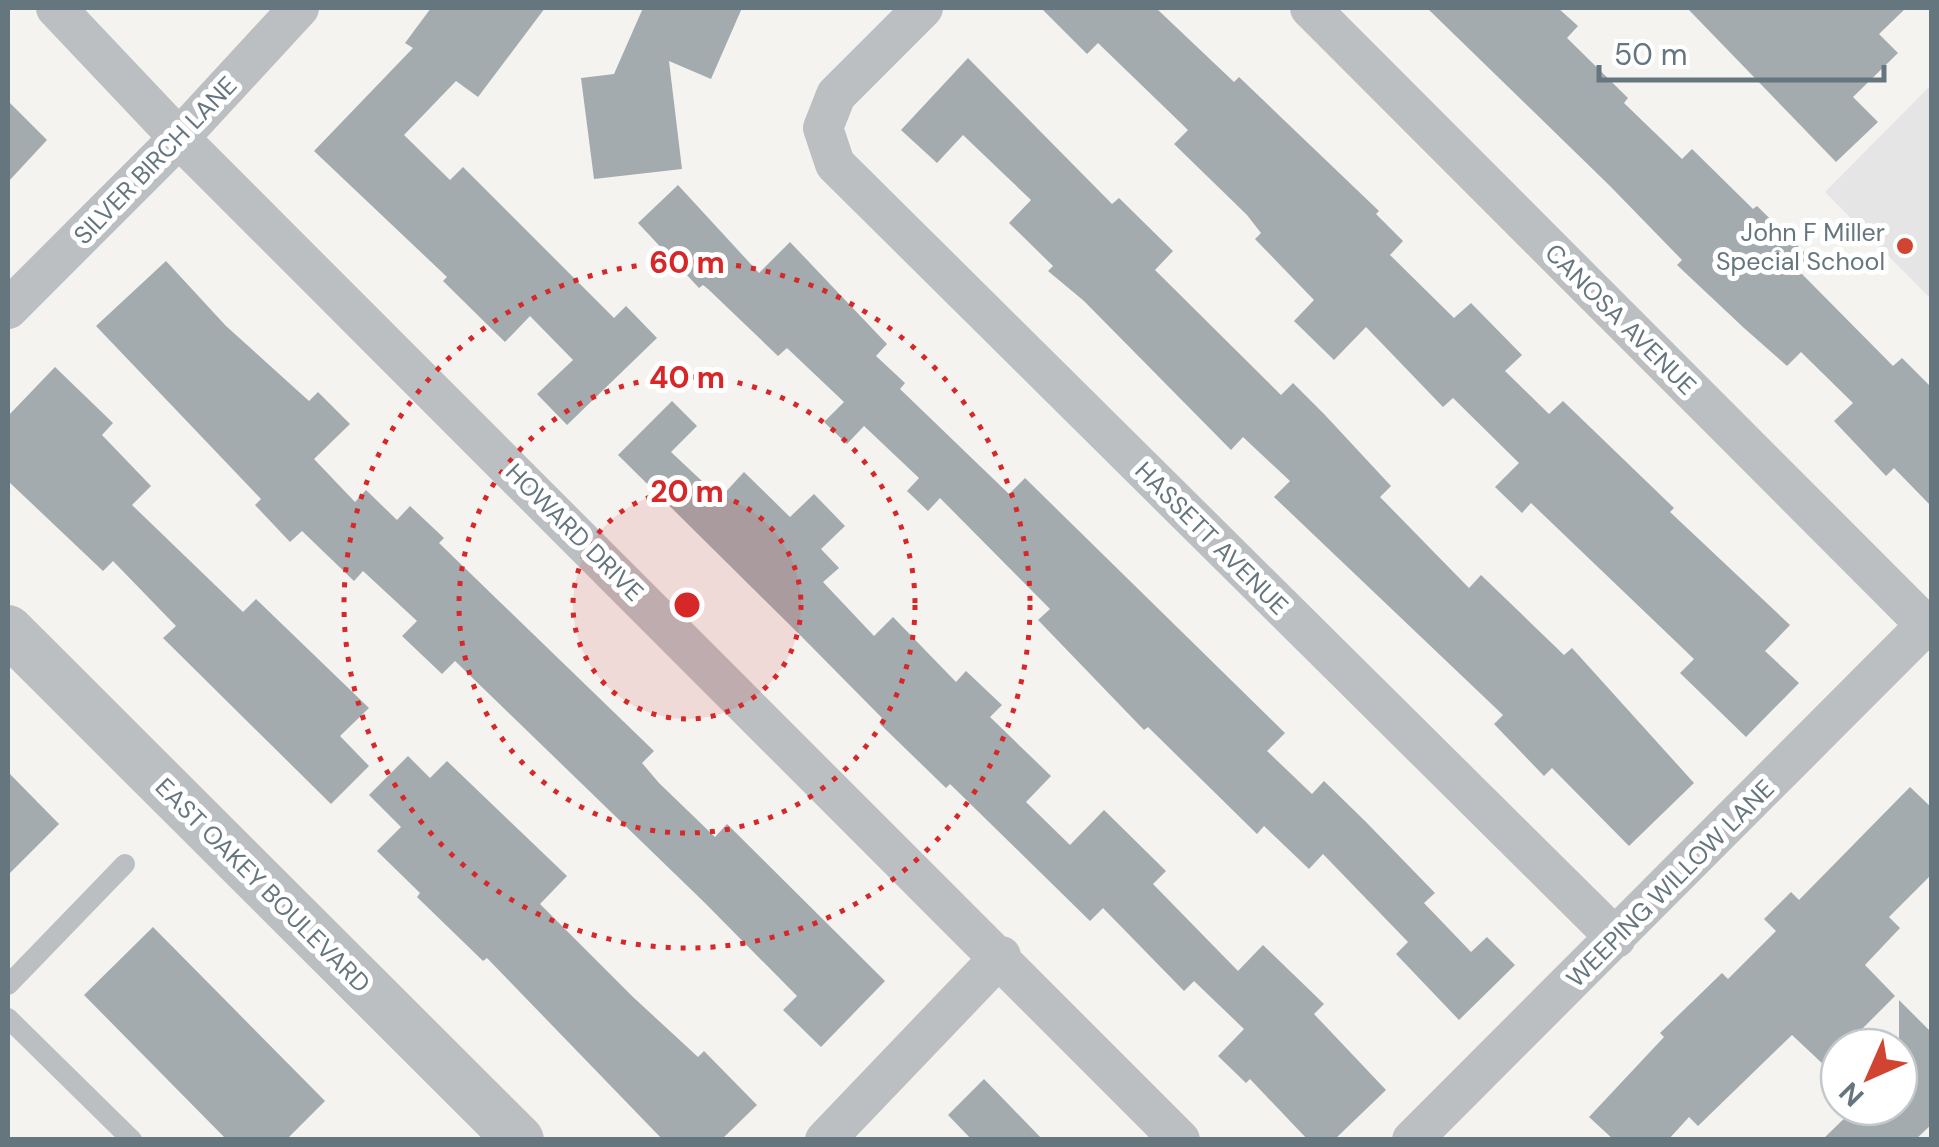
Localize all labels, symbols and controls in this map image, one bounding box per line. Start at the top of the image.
scale bar [1599,20,1884,82]
text: 50 m [1614,35,1688,74]
street label: SILVER BIRCH LANE [67,69,244,251]
place label: John F Miller Special School [1716,216,1885,278]
marker: John F Miller Special School [1894,235,1916,257]
street label: CANOSA AVENUE [1538,237,1703,402]
text: 60 m [649,243,725,282]
text: 40 m [649,358,725,397]
street label: HASSETT AVENUE [1128,454,1296,622]
street label: HOWARD DRIVE [499,456,651,608]
text: 20 m [650,472,724,511]
centre of rings [669,587,705,623]
street label: EAST OAKEY BOULEVARD [148,771,377,1000]
street label: WEEPING WILLOW LANE [1559,772,1781,994]
north arrow [1819,1027,1919,1127]
text: N [1831,1074,1872,1115]

